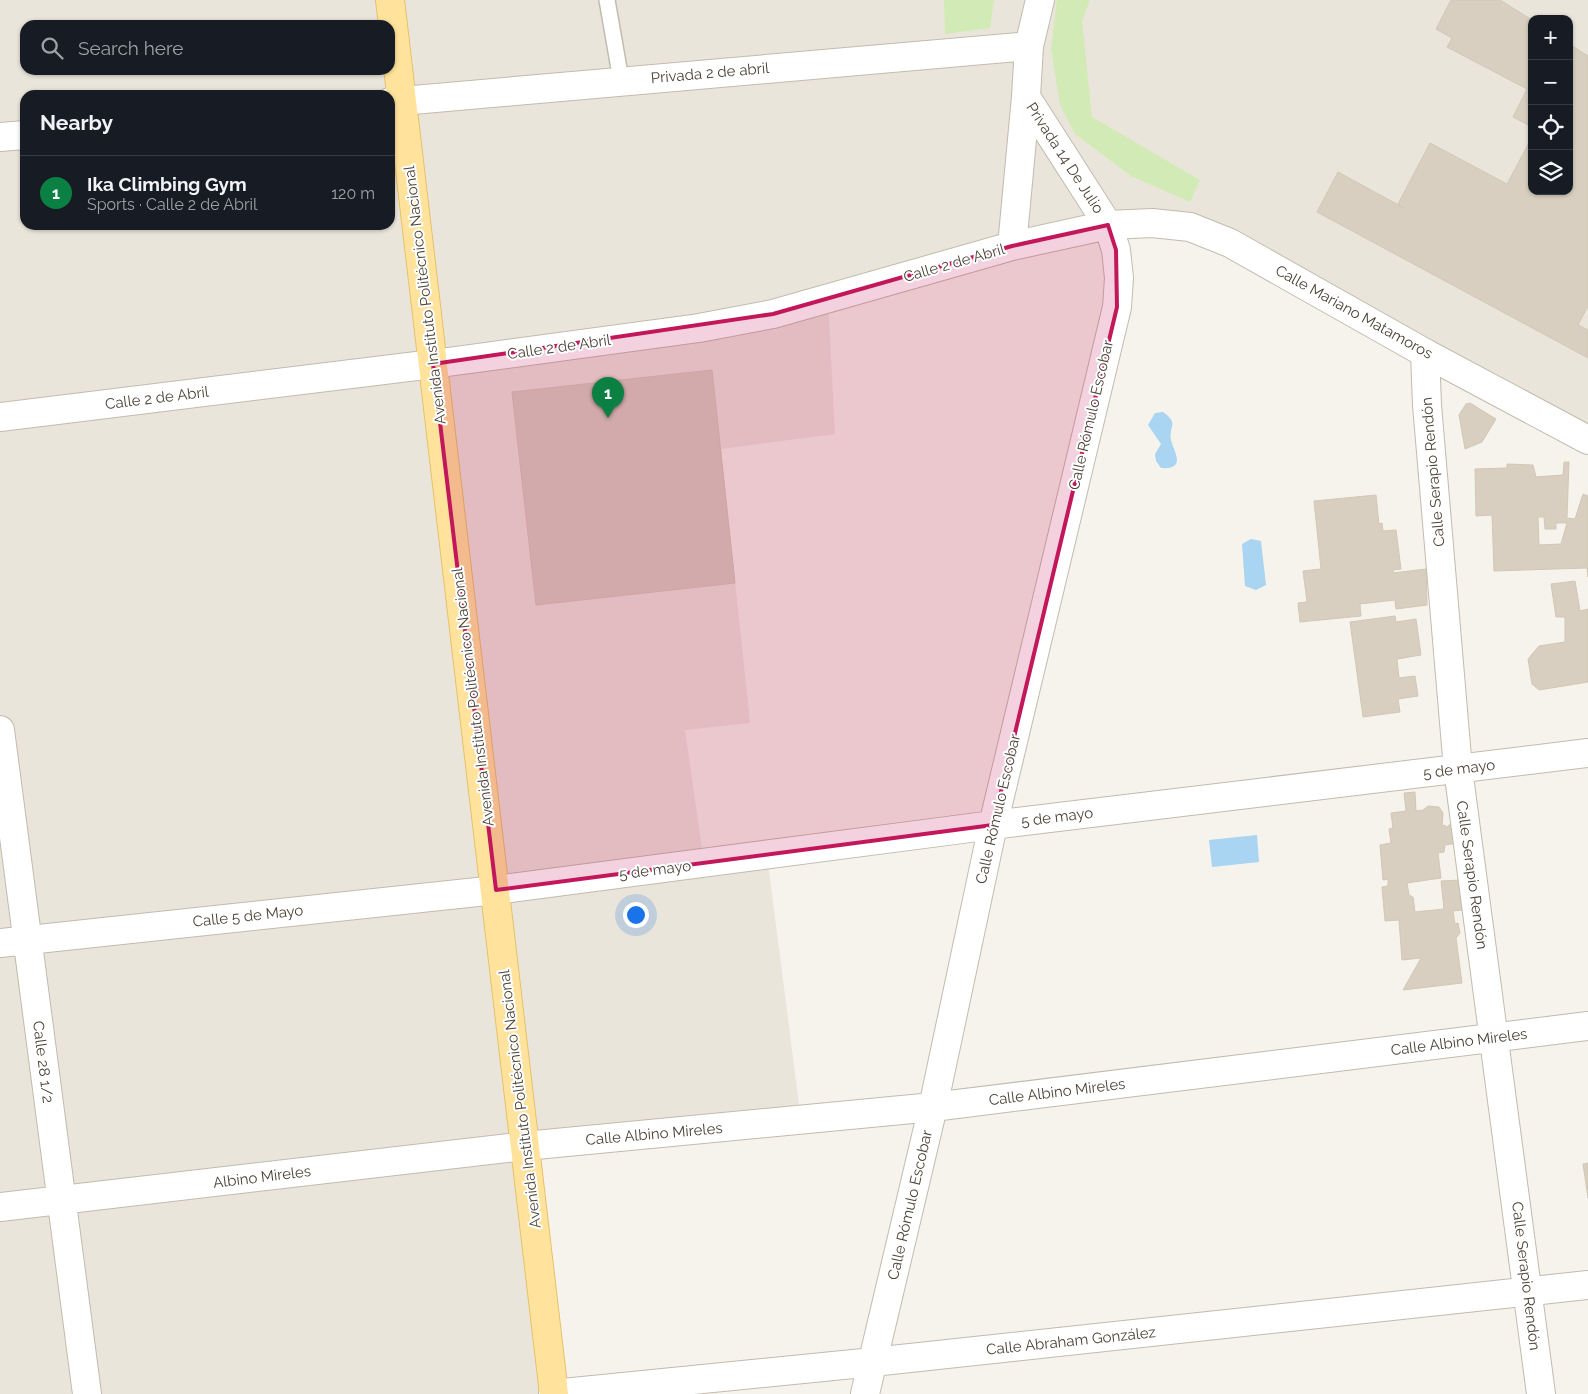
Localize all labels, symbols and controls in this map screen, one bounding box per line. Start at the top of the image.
map controls [1528,15,1573,195]
button: + [1528,15,1573,60]
search box [20,20,395,75]
icon: search [38,34,66,62]
text: Search here [78,37,184,59]
street label: Privada 2 de abril [650,59,771,87]
button: − [1528,60,1573,105]
street label: Privada 14 De Julio [1022,99,1108,217]
button: locate [1528,105,1573,150]
text: Nearby [40,110,113,135]
button: layers [1528,150,1573,195]
street label: Avenida Instituto Politécnico Nacional [400,164,450,425]
text: Ika Climbing Gym [87,173,247,195]
text: 1 [52,184,60,203]
text: 120 m [331,184,375,203]
text: Sports · Calle 2 de Abril [87,195,257,214]
street label: Calle 2 de Abril [901,240,1008,286]
street label: Calle Mariano Matamoros [1272,261,1436,363]
street label: Calle 2 de Abril [506,331,613,363]
street label: Calle Rómulo Escobar [1065,338,1117,492]
pin: 1 [592,377,624,418]
street label: Calle 2 de Abril [104,383,211,413]
street label: Calle Serapio Rendón [1417,397,1449,547]
street label: Avenida Instituto Politécnico Nacional [448,566,498,827]
street label: Calle Rómulo Escobar [972,732,1024,886]
street label: 5 de mayo [1422,756,1496,782]
street label: Calle Serapio Rendón [1453,800,1491,950]
street label: 5 de mayo [1020,804,1094,830]
street label: 5 de mayo [618,857,692,883]
street label: Calle 5 de Mayo [192,901,304,931]
your location [623,902,649,928]
street label: Avenida Instituto Politécnico Nacional [495,968,545,1229]
street label: Calle 28 1/2 [29,1020,57,1104]
street label: Calle Albino Mireles [1390,1025,1528,1059]
street label: Calle Albino Mireles [988,1075,1126,1109]
street label: Calle Albino Mireles [585,1119,723,1149]
street label: Calle Rómulo Escobar [884,1128,936,1282]
street label: Albino Mireles [212,1162,312,1192]
street label: Calle Serapio Rendón [1508,1200,1544,1352]
street label: Calle Abraham González [985,1323,1157,1359]

